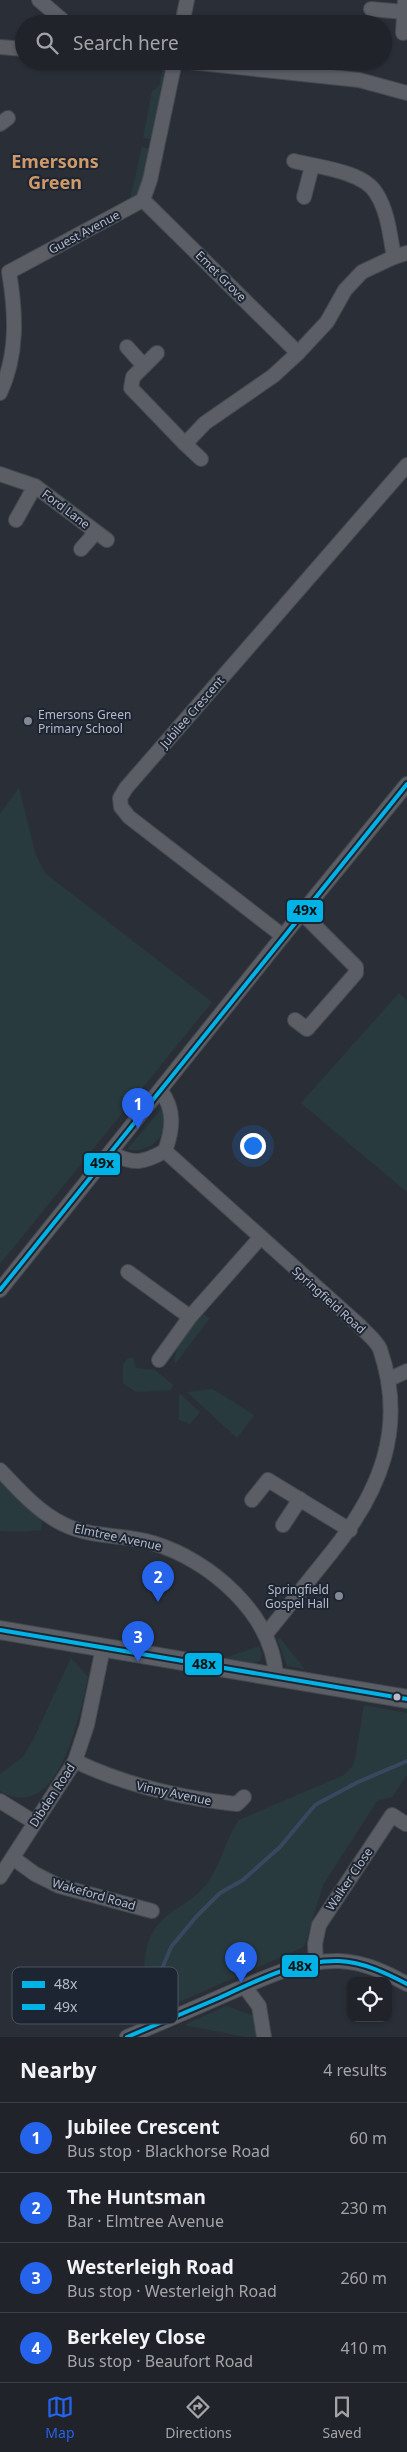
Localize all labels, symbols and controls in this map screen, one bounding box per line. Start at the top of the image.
search box [15,15,392,70]
icon: search [33,29,61,57]
text: Search here [73,30,179,56]
district label: Emersons Green [11,149,99,194]
street label: Guest Avenue [45,206,123,258]
street label: Emet Grove [192,247,250,305]
street label: Ford Lane [39,485,94,533]
street label: Jubilee Crescent [155,672,228,752]
place label: Emersons Green Primary School [38,706,131,737]
marker: Emersons Green Primary School [22,715,34,727]
line badge: 49x [286,899,324,923]
text: 49x [293,900,318,919]
pin: 1 [122,1088,154,1129]
your location [240,1133,266,1159]
line badge: 49x [83,1152,121,1176]
text: 49x [90,1153,115,1172]
street label: Springfield Road [289,1262,369,1338]
street label: Elmtree Avenue [73,1519,163,1555]
pin: 2 [142,1561,174,1602]
place label: Springfield Gospel Hall [265,1581,329,1612]
marker: Springfield Gospel Hall [333,1590,345,1602]
pin: 3 [122,1621,154,1662]
line badge: 48x [184,1652,223,1676]
text: 48x [192,1654,217,1673]
unlabelled marker [392,1692,402,1702]
street label: Dibden Road [25,1760,79,1830]
street label: Vinny Avenue [135,1777,213,1809]
street label: Walker Close [322,1844,376,1914]
street label: Wakeford Road [50,1874,138,1914]
pin: 4 [225,1942,257,1983]
line badge: 48x [281,1954,319,1978]
text: 48x [288,1956,313,1975]
legend [12,1967,178,2024]
text: 48x [54,1974,78,1993]
map controls [347,1977,392,2022]
button: locate [347,1977,392,2022]
text: 49x [54,1997,78,2016]
text: Nearby [20,2056,96,2084]
text: 4 results [323,2059,387,2081]
text: Jubilee Crescent [67,2114,220,2140]
text: 1 [31,2127,41,2149]
text: 60 m [350,2127,387,2149]
text: Bus stop · Blackhorse Road [67,2140,270,2162]
text: The Huntsman [67,2184,206,2210]
text: 2 [31,2197,41,2219]
text: 230 m [340,2197,387,2219]
text: Bar · Elmtree Avenue [67,2210,224,2232]
text: Westerleigh Road [67,2254,234,2280]
text: 3 [31,2267,41,2289]
text: 260 m [340,2267,387,2289]
text: Bus stop · Westerleigh Road [67,2280,277,2302]
text: Berkeley Close [67,2324,206,2350]
text: 4 [31,2337,41,2359]
text: 410 m [340,2337,387,2359]
text: Bus stop · Beaufort Road [67,2350,253,2372]
tab: Map [45,2393,75,2442]
tab: Directions [165,2393,232,2442]
tab: Saved [322,2393,362,2442]

